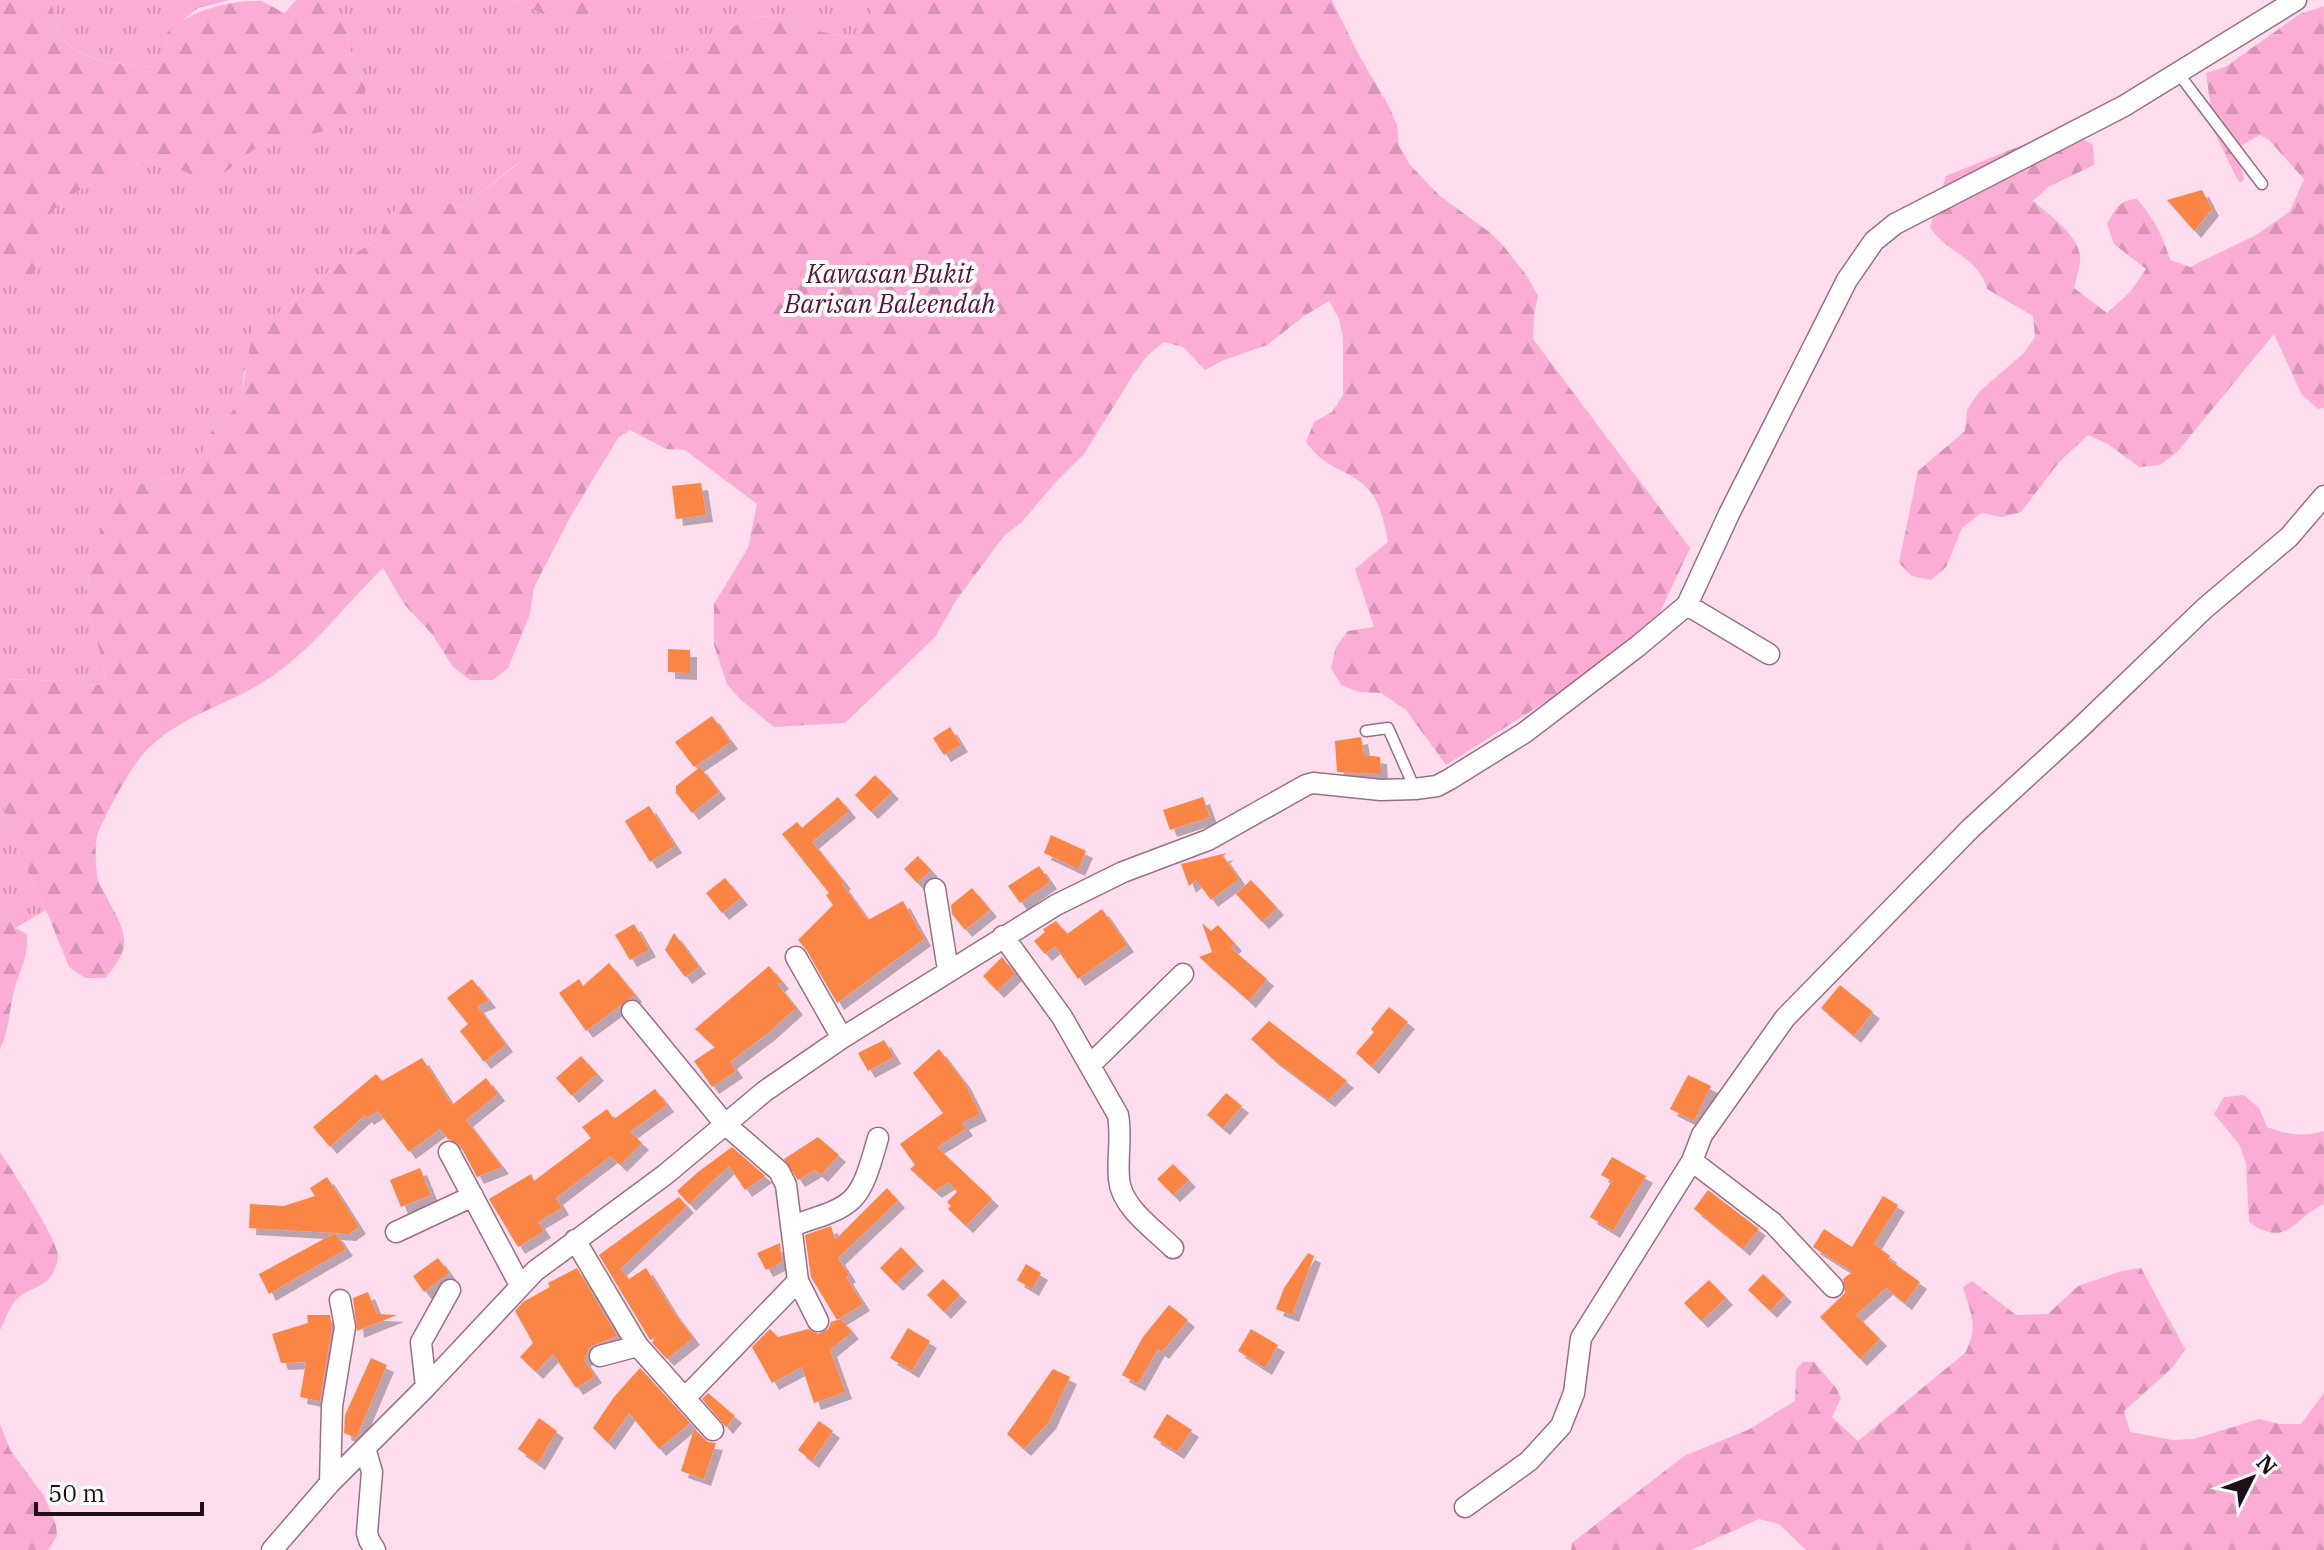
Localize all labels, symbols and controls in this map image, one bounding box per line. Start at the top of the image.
park label: Kawasan Bukit Barisan Baleendah [783,256,996,320]
north arrow [2212,1438,2292,1518]
text: N [2251,1448,2284,1480]
scale bar [36,1466,202,1516]
text: 50 m [48,1477,105,1509]

